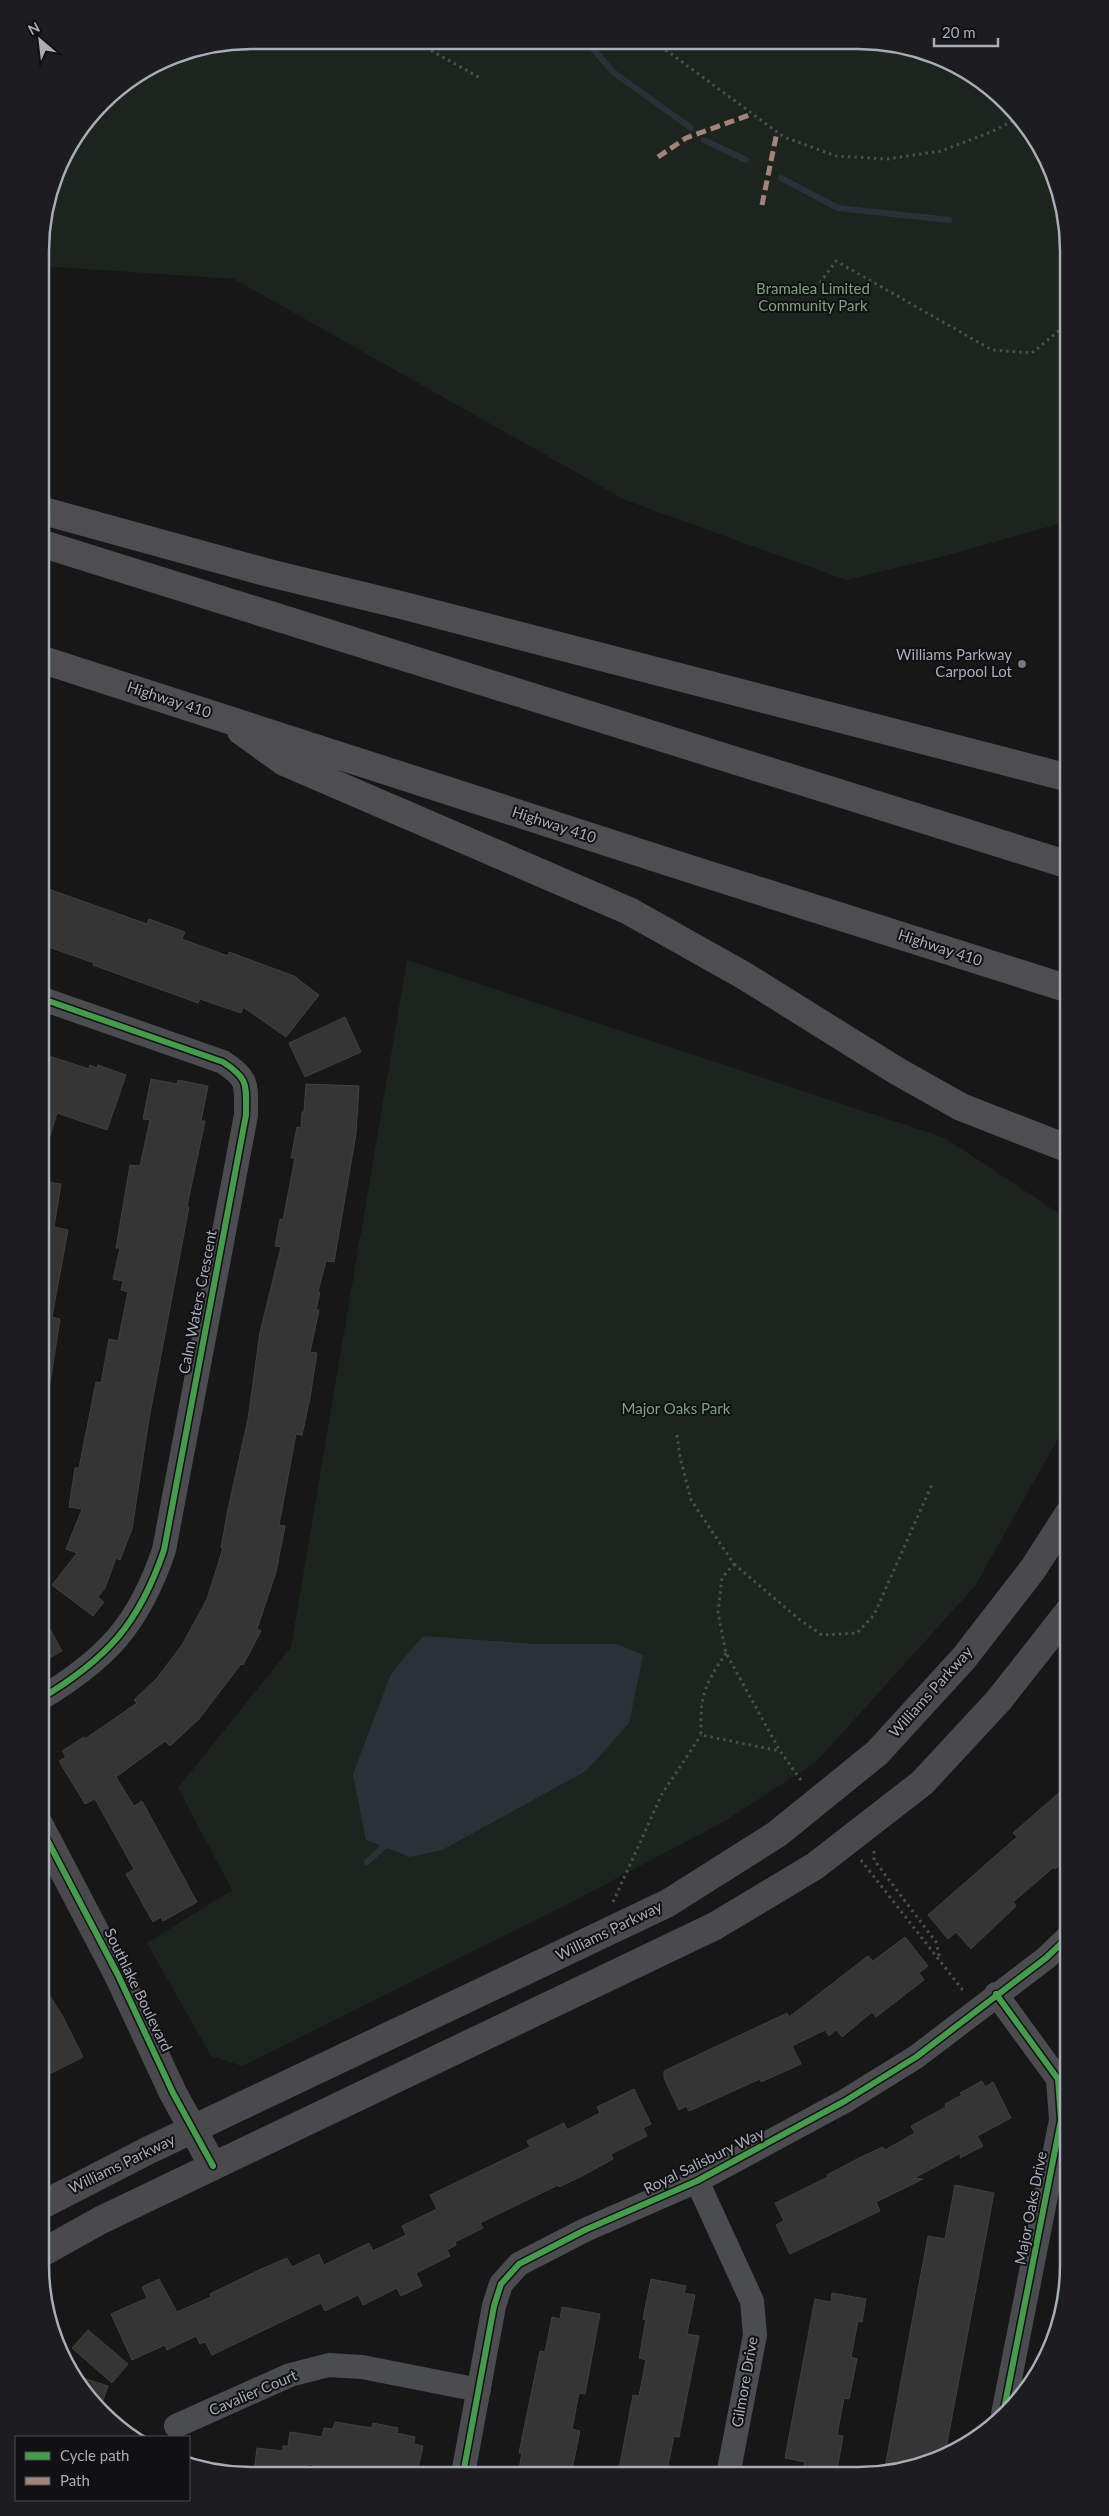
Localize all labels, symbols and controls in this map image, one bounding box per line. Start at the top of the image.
north arrow [15,15,65,65]
scale bar [934,15,998,47]
text: N [25,18,42,38]
text: 20 m [942,23,976,41]
park label: Bramalea Limited Community Park [756,279,870,314]
place label: Williams Parkway Carpool Lot [896,645,1013,680]
marker: Williams Parkway Carpool Lot [1016,658,1028,670]
street label: Highway 410 [125,677,214,721]
street label: Highway 410 [510,802,599,846]
street label: Highway 410 [896,925,985,969]
street label: Calm Waters Crescent [174,1228,220,1375]
park label: Major Oaks Park [622,1399,731,1417]
street label: Williams Parkway [885,1642,976,1740]
street label: Williams Parkway [553,1896,665,1964]
street label: Southlake Boulevard [101,1925,177,2054]
street label: Royal Salisbury Way [640,2123,767,2197]
street label: Williams Parkway [66,2129,178,2197]
street label: Major Oaks Drive [1010,2149,1050,2266]
street label: Gilmore Drive [727,2335,761,2428]
street label: Cavalier Court [206,2365,300,2419]
legend [15,2436,190,2501]
text: Cycle path [60,2446,129,2464]
text: Path [60,2471,90,2489]

